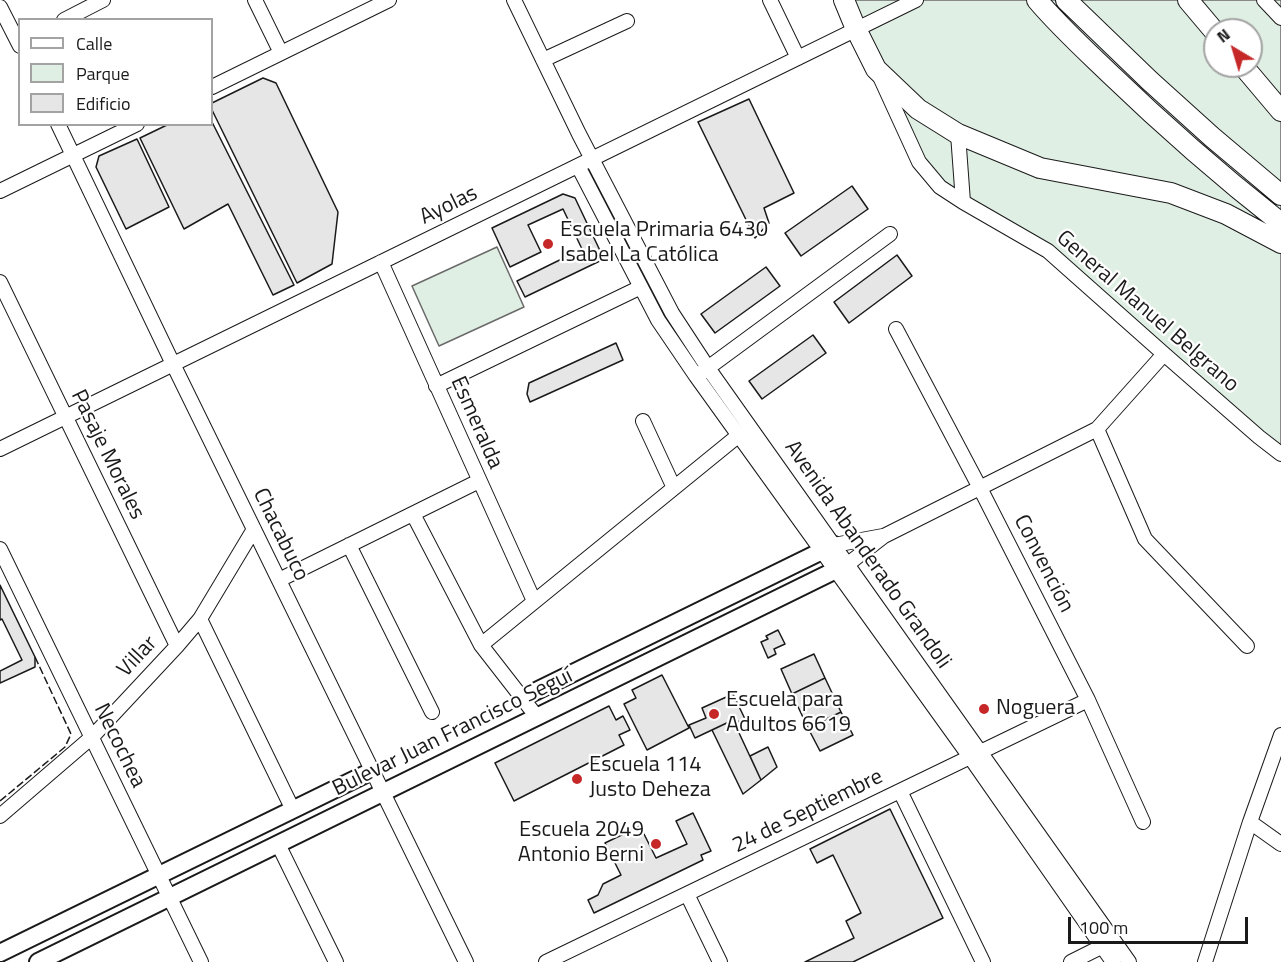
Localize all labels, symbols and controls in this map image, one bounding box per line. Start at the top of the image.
legend [18,18,213,126]
north arrow [1203,18,1263,78]
text: N [1211,23,1235,48]
text: Calle [76,30,112,57]
text: Parque [76,60,130,87]
text: Edificio [76,90,130,117]
street label: Ayolas [416,181,482,231]
place label: Escuela Primaria 6430 Isabel La Católica [560,218,768,270]
street label: General Manuel Belgrano [1050,226,1244,398]
marker: Escuela Primaria 6430 Isabel La Católica [541,237,555,251]
street label: Esmeralda [444,373,508,473]
street label: Pasaje Morales [64,386,150,524]
street label: Avenida Abanderado Grandoli [778,436,956,674]
street label: Chacabuco [246,484,314,586]
street label: Convención [1007,511,1079,617]
street label: Villar [113,631,163,683]
street label: Bulevar Juan Francisco Seguí [329,663,577,803]
place label: Escuela para Adultos 6619 [726,688,851,740]
place label: Noguera [996,696,1075,722]
street label: Necochea [87,700,151,792]
marker: Noguera [977,702,991,716]
marker: Escuela para Adultos 6619 [707,707,721,721]
place label: Escuela 114 Justo Deheza [589,753,711,804]
street label: 24 de Septiembre [729,764,887,860]
marker: Escuela 114 Justo Deheza [570,772,584,786]
place label: Escuela 2049 Antonio Berni [518,818,644,870]
marker: Escuela 2049 Antonio Berni [649,837,663,851]
scale bar [1071,905,1251,943]
text: 100 m [1079,914,1128,941]

